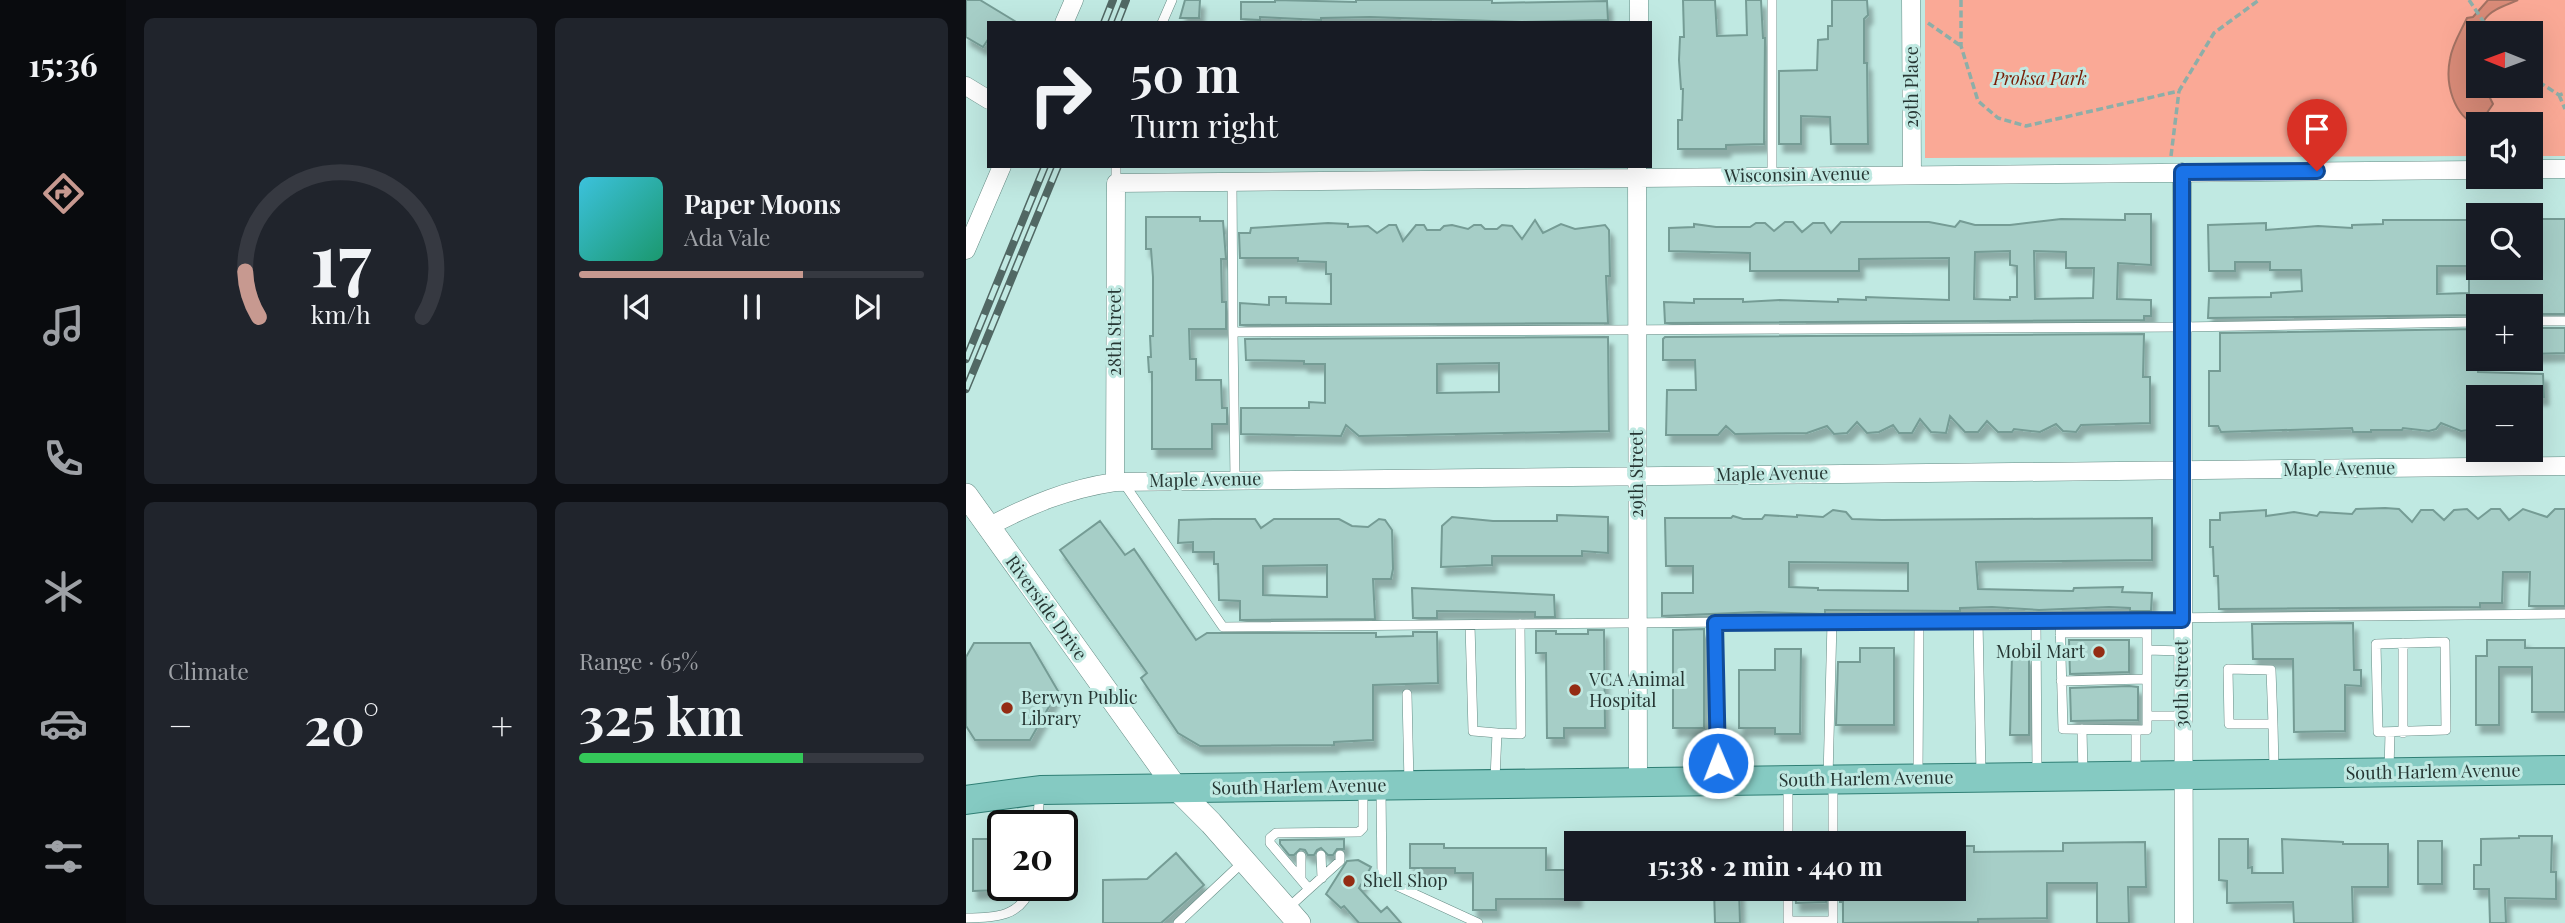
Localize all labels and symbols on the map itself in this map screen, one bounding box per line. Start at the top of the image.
north arrow [2466,21,2543,98]
street label: 29th Place [1899,46,1923,128]
park label: Proksa Park [1992,66,2087,90]
pin [2287,99,2347,171]
street label: Wisconsin Avenue [1723,161,1870,187]
street label: 28th Street [1102,287,1126,376]
street label: 29th Street [1624,430,1648,518]
street label: Maple Avenue [2283,455,2395,481]
street label: Maple Avenue [1716,460,1828,486]
street label: Maple Avenue [1149,466,1261,492]
street label: Riverside Drive [1001,550,1093,665]
place label: Mobil Mart [1996,639,2086,663]
street label: 30th Street [2169,639,2193,728]
marker: Mobil Mart [2091,644,2107,660]
place label: VCA Animal Hospital [1588,667,1685,712]
marker: VCA Animal Hospital [1567,682,1583,698]
place label: Berwyn Public Library [1021,685,1138,730]
marker: Berwyn Public Library [999,700,1015,716]
position arrow [1681,726,1755,800]
street label: South Harlem Avenue [2345,757,2521,785]
street label: South Harlem Avenue [1778,764,1954,792]
street label: South Harlem Avenue [1211,772,1387,800]
speed limit sign: 20 [987,810,1078,901]
place label: Shell Shop [1363,868,1448,892]
marker: Shell Shop [1341,873,1357,889]

